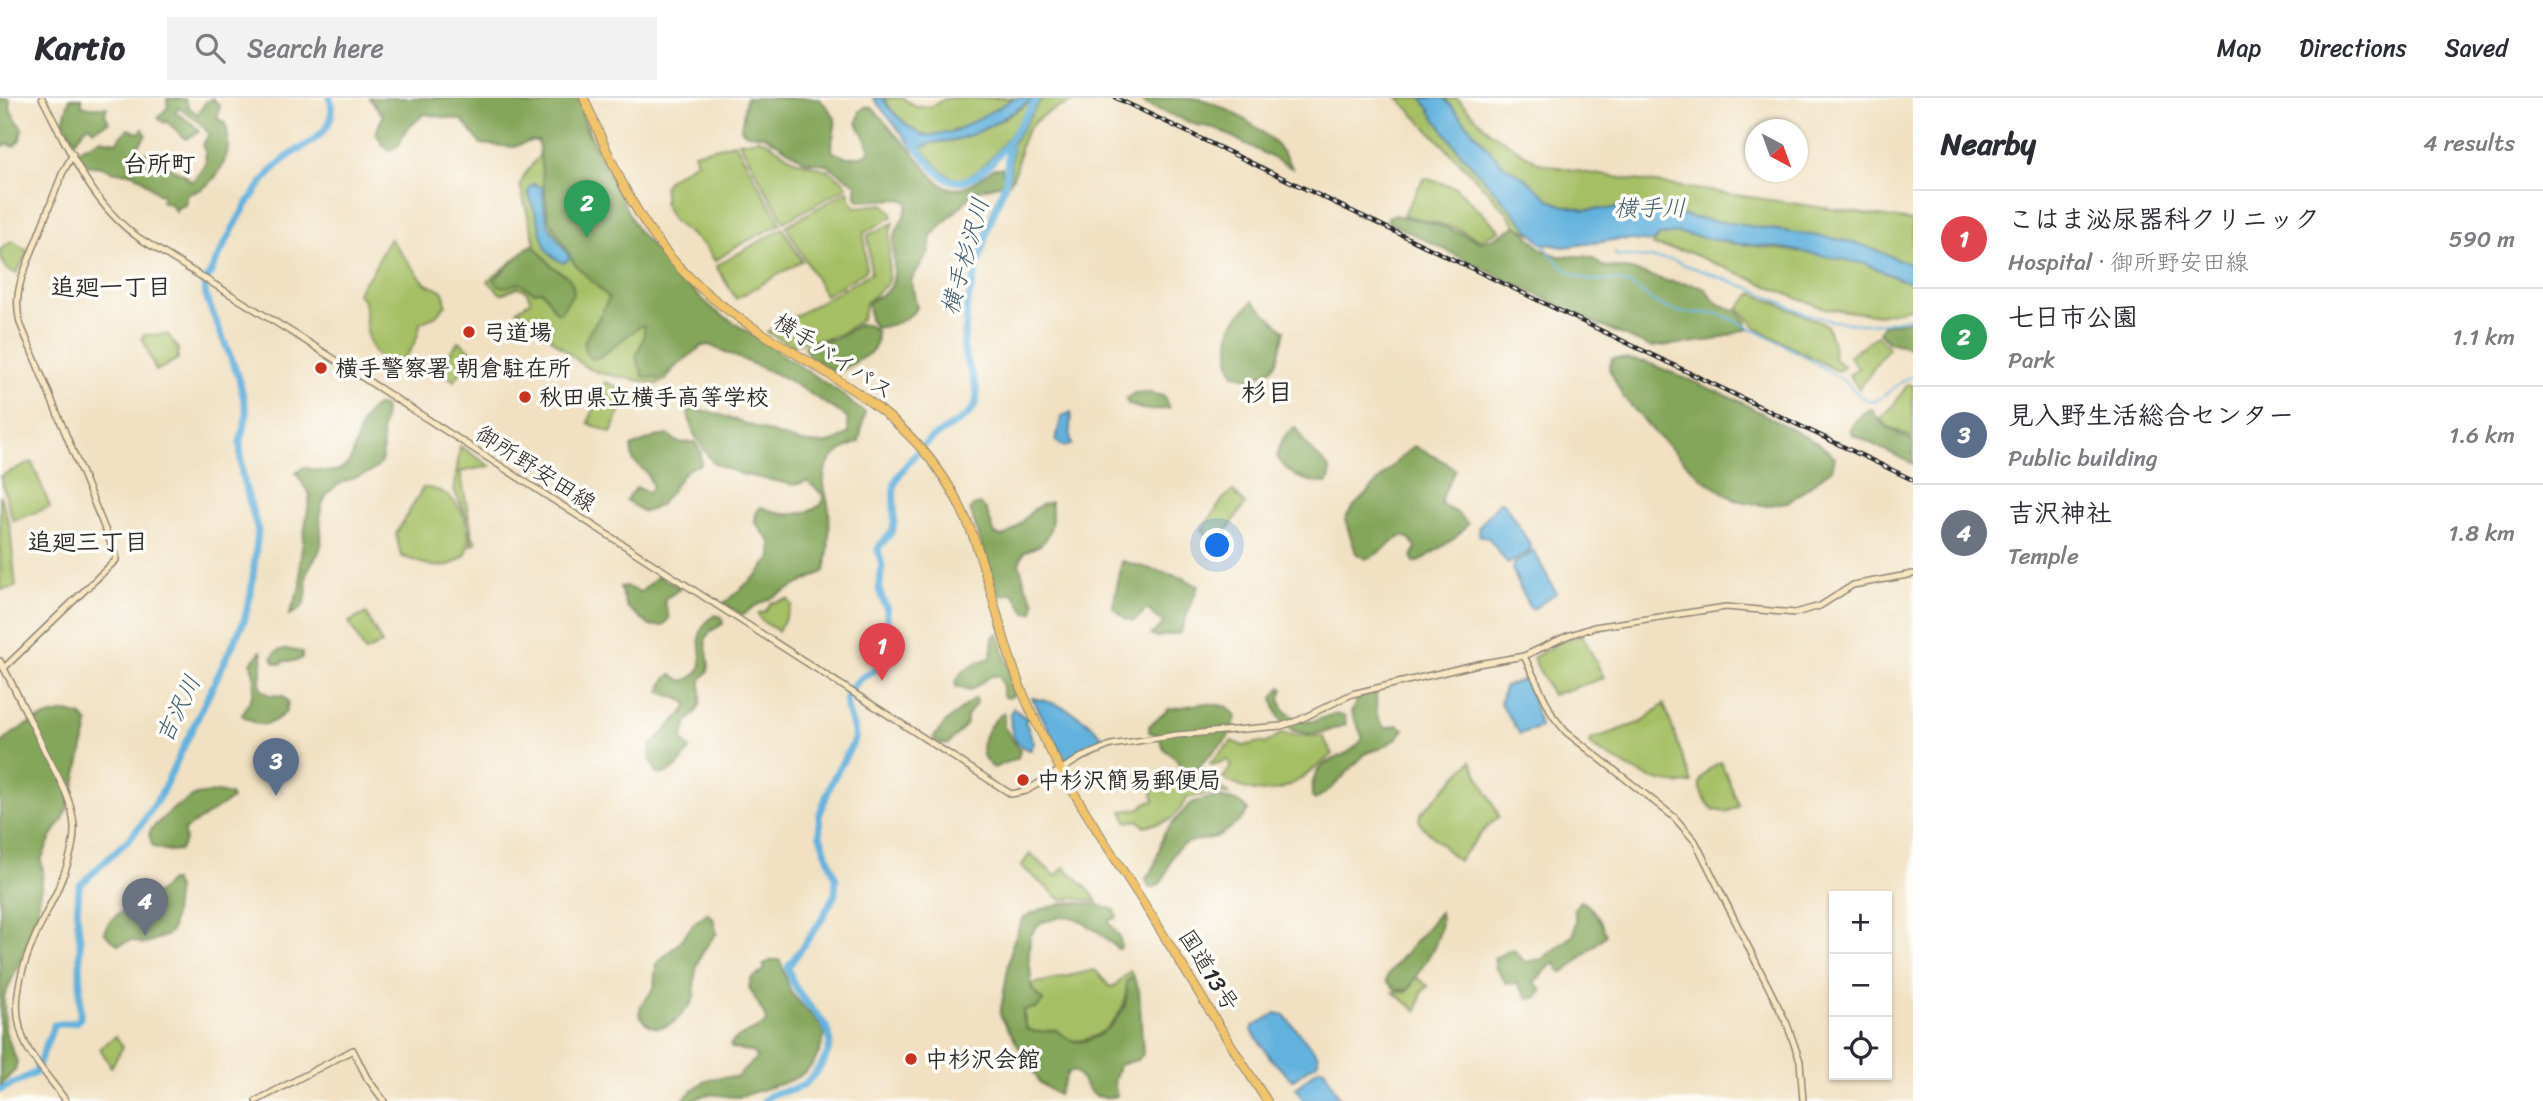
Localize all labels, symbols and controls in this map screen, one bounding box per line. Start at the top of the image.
search box [167,17,657,80]
text: Kartio [35,19,125,77]
text: Search here [247,25,384,71]
text: Map [2217,27,2261,69]
text: Directions [2299,27,2407,69]
text: Saved [2445,27,2508,69]
icon: search [191,29,229,67]
text: Nearby [1941,117,2036,171]
north arrow [1745,119,1808,182]
text: 4 results [2423,123,2515,164]
district label: 台所町 [123,143,195,185]
pin: 2 [564,180,610,238]
water label: 横手川 [1614,187,1686,229]
water label: 横手杉沢川 [928,193,1002,319]
text: こはま泌尿器科クリニック [2008,196,2320,242]
text: 1 [1959,219,1969,260]
text: 590 m [2449,219,2515,260]
text: Hospital · 御所野安田線 [2008,242,2249,283]
district label: 追廻一丁目 [51,266,171,308]
text: 七日市公園 [2008,294,2138,340]
street label: 横手バイパス [765,302,903,411]
place label: 弓道場 [483,312,552,353]
text: 2 [1957,317,1971,358]
text: 1.1 km [2452,317,2515,358]
marker: 弓道場 [461,324,477,340]
text: Park [2008,340,2055,381]
place label: 横手警察署 朝倉駐在所 [335,348,571,389]
marker: 横手警察署 朝倉駐在所 [313,360,329,376]
district label: 杉目 [1241,369,1293,415]
place label: 秋田県立横手高等学校 [539,377,769,418]
marker: 秋田県立横手高等学校 [517,389,533,405]
text: 見入野生活総合センター [2008,392,2294,438]
street label: 御所野安田線 [467,414,605,523]
text: 3 [1958,415,1970,456]
text: 1.6 km [2449,415,2515,456]
text: Public building [2008,438,2158,479]
text: 吉沢神社 [2008,490,2112,536]
text: 4 [1957,513,1971,554]
text: 1.8 km [2448,513,2515,554]
district label: 追廻三丁目 [28,521,148,563]
your location [1200,528,1234,562]
text: Temple [2008,536,2079,577]
pin: 1 [859,623,905,681]
water label: 吉沢川 [143,667,213,751]
pin: 3 [253,738,299,796]
place label: 中杉沢簡易郵便局 [1037,760,1221,801]
marker: 中杉沢簡易郵便局 [1015,772,1031,788]
pin: 4 [122,878,168,936]
map controls [1829,891,1892,1080]
button: + [1829,891,1892,954]
street label: 国道13号 [1167,921,1250,1020]
button: − [1829,954,1892,1017]
button: locate [1829,1017,1892,1080]
place label: 中杉沢会館 [925,1039,1040,1080]
marker: 中杉沢会館 [903,1051,919,1067]

